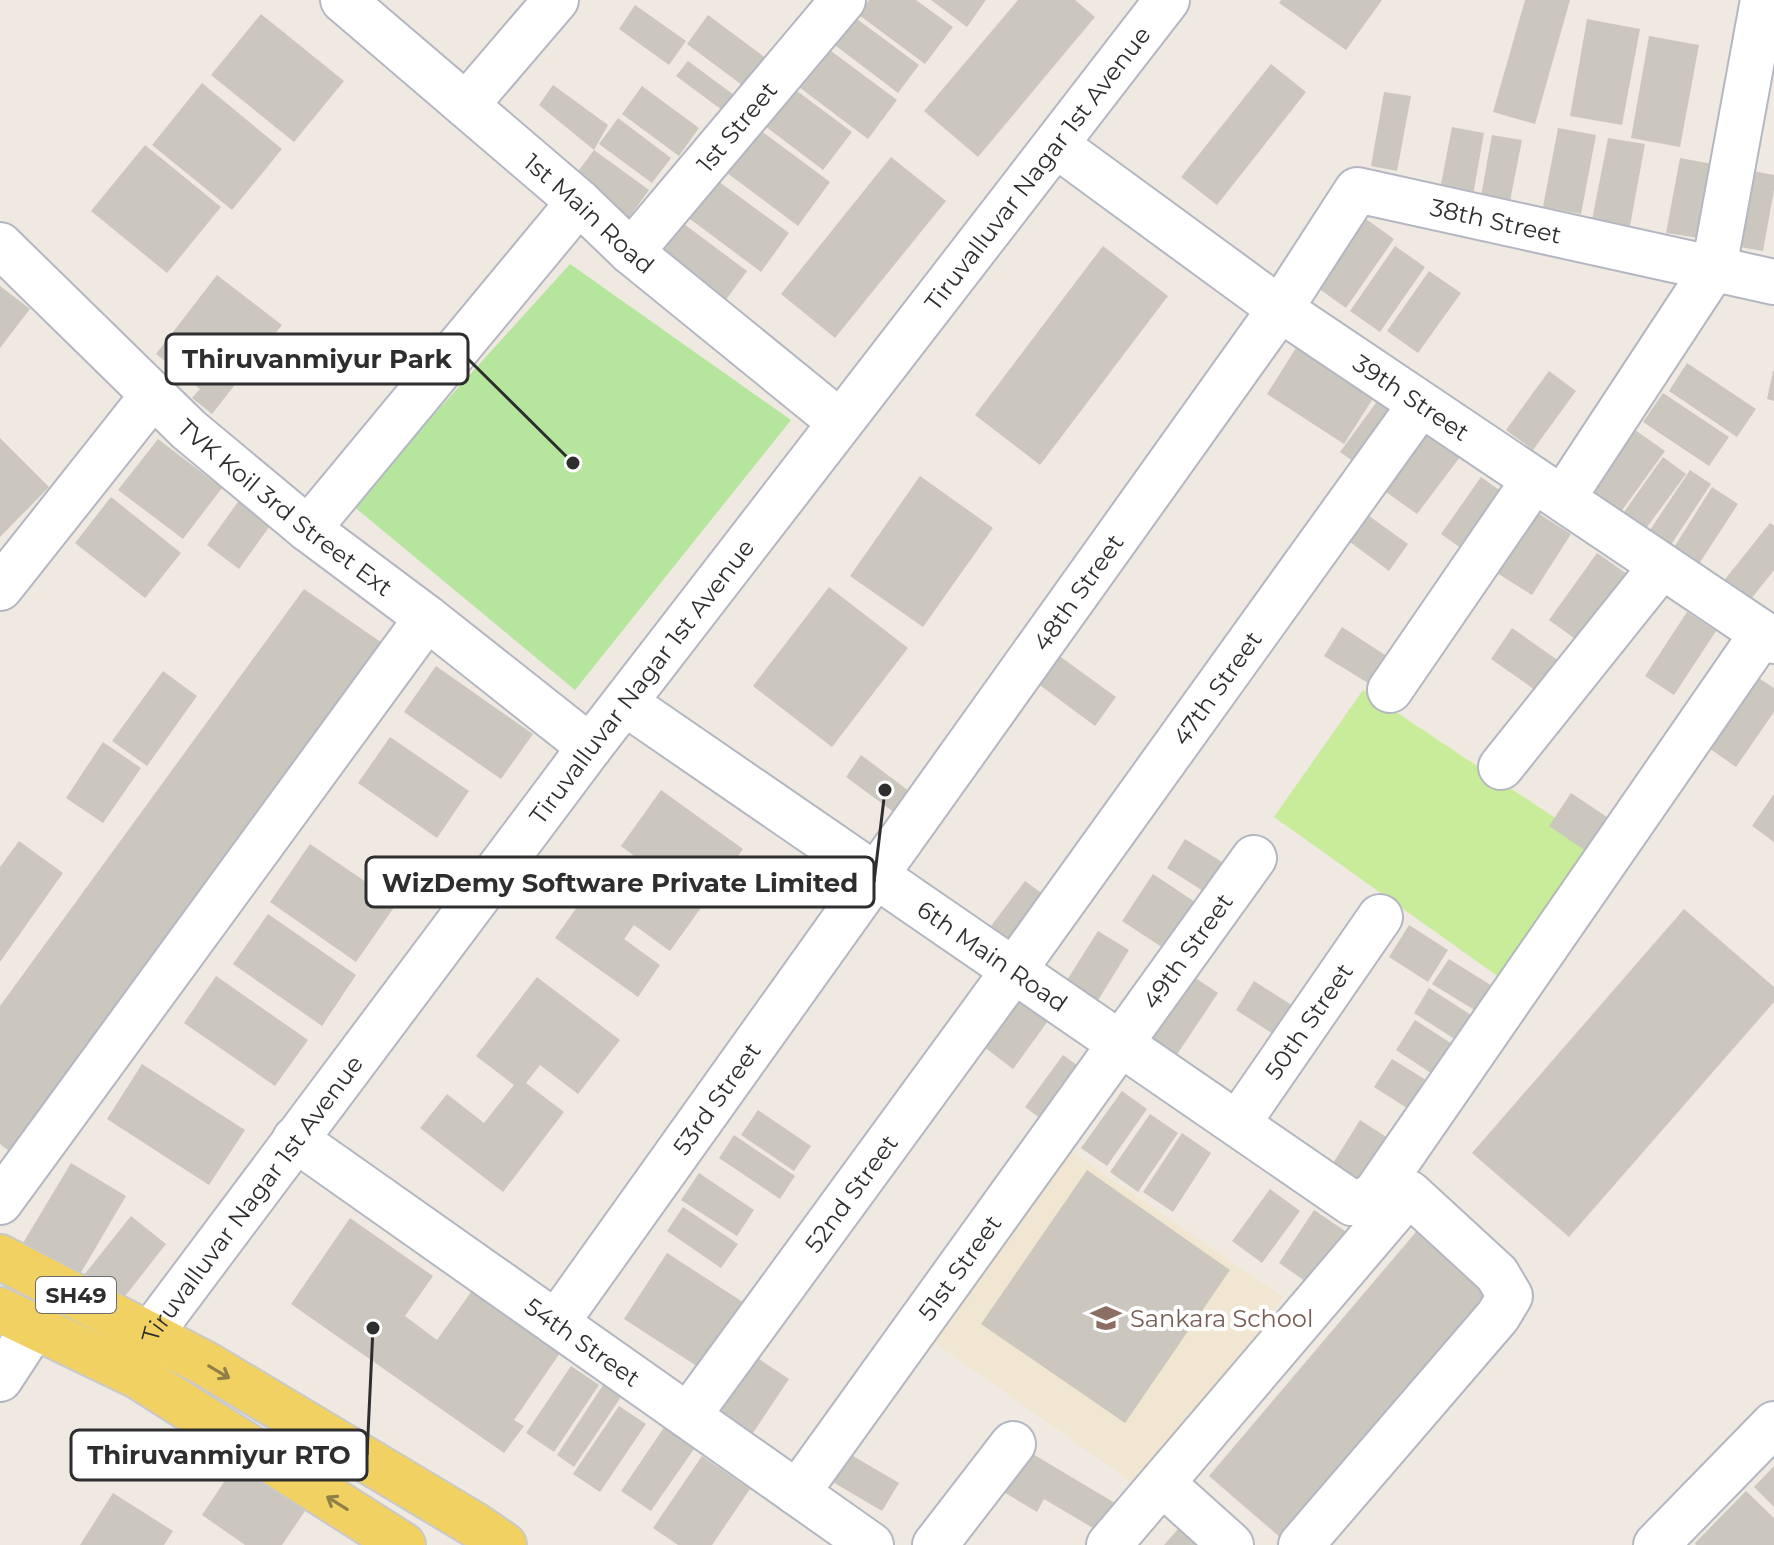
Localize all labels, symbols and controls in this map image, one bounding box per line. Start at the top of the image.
street label: Tiruvalluvar Nagar 1st Avenue [918,20,1156,316]
street label: 1st Street [690,75,783,178]
street label: 1st Main Road [518,147,660,280]
street label: 38th Street [1428,192,1565,249]
callout: Thiruvanmiyur Park [166,334,468,384]
text: Thiruvanmiyur Park [182,343,453,375]
street label: 39th Street [1348,348,1475,447]
street label: TVK Koil 3rd Street Ext [172,413,399,602]
street label: 48th Street [1026,528,1129,656]
street label: Tiruvalluvar Nagar 1st Avenue [523,533,760,830]
street label: 47th Street [1166,625,1268,750]
callout: WizDemy Software Private Limited [366,857,874,907]
text: WizDemy Software Private Limited [382,867,858,899]
street label: 49th Street [1136,887,1239,1014]
street label: 6th Main Road [912,894,1073,1017]
street label: 50th Street [1258,957,1359,1085]
street label: 53rd Street [666,1036,767,1160]
street label: Tiruvalluvar Nagar 1st Avenue [135,1049,369,1345]
street label: 52nd Street [798,1129,904,1258]
street label: 51st Street [912,1209,1007,1326]
road number: SH49 [36,1277,116,1313]
street label: 54th Street [519,1291,646,1392]
school or university icon: Sankara School [1089,1301,1123,1335]
place label: Sankara School [1130,1304,1313,1333]
one-way arrow [207,1364,230,1380]
callout: Thiruvanmiyur RTO [71,1430,367,1480]
text: Thiruvanmiyur RTO [87,1439,351,1471]
one-way arrow [326,1495,349,1511]

